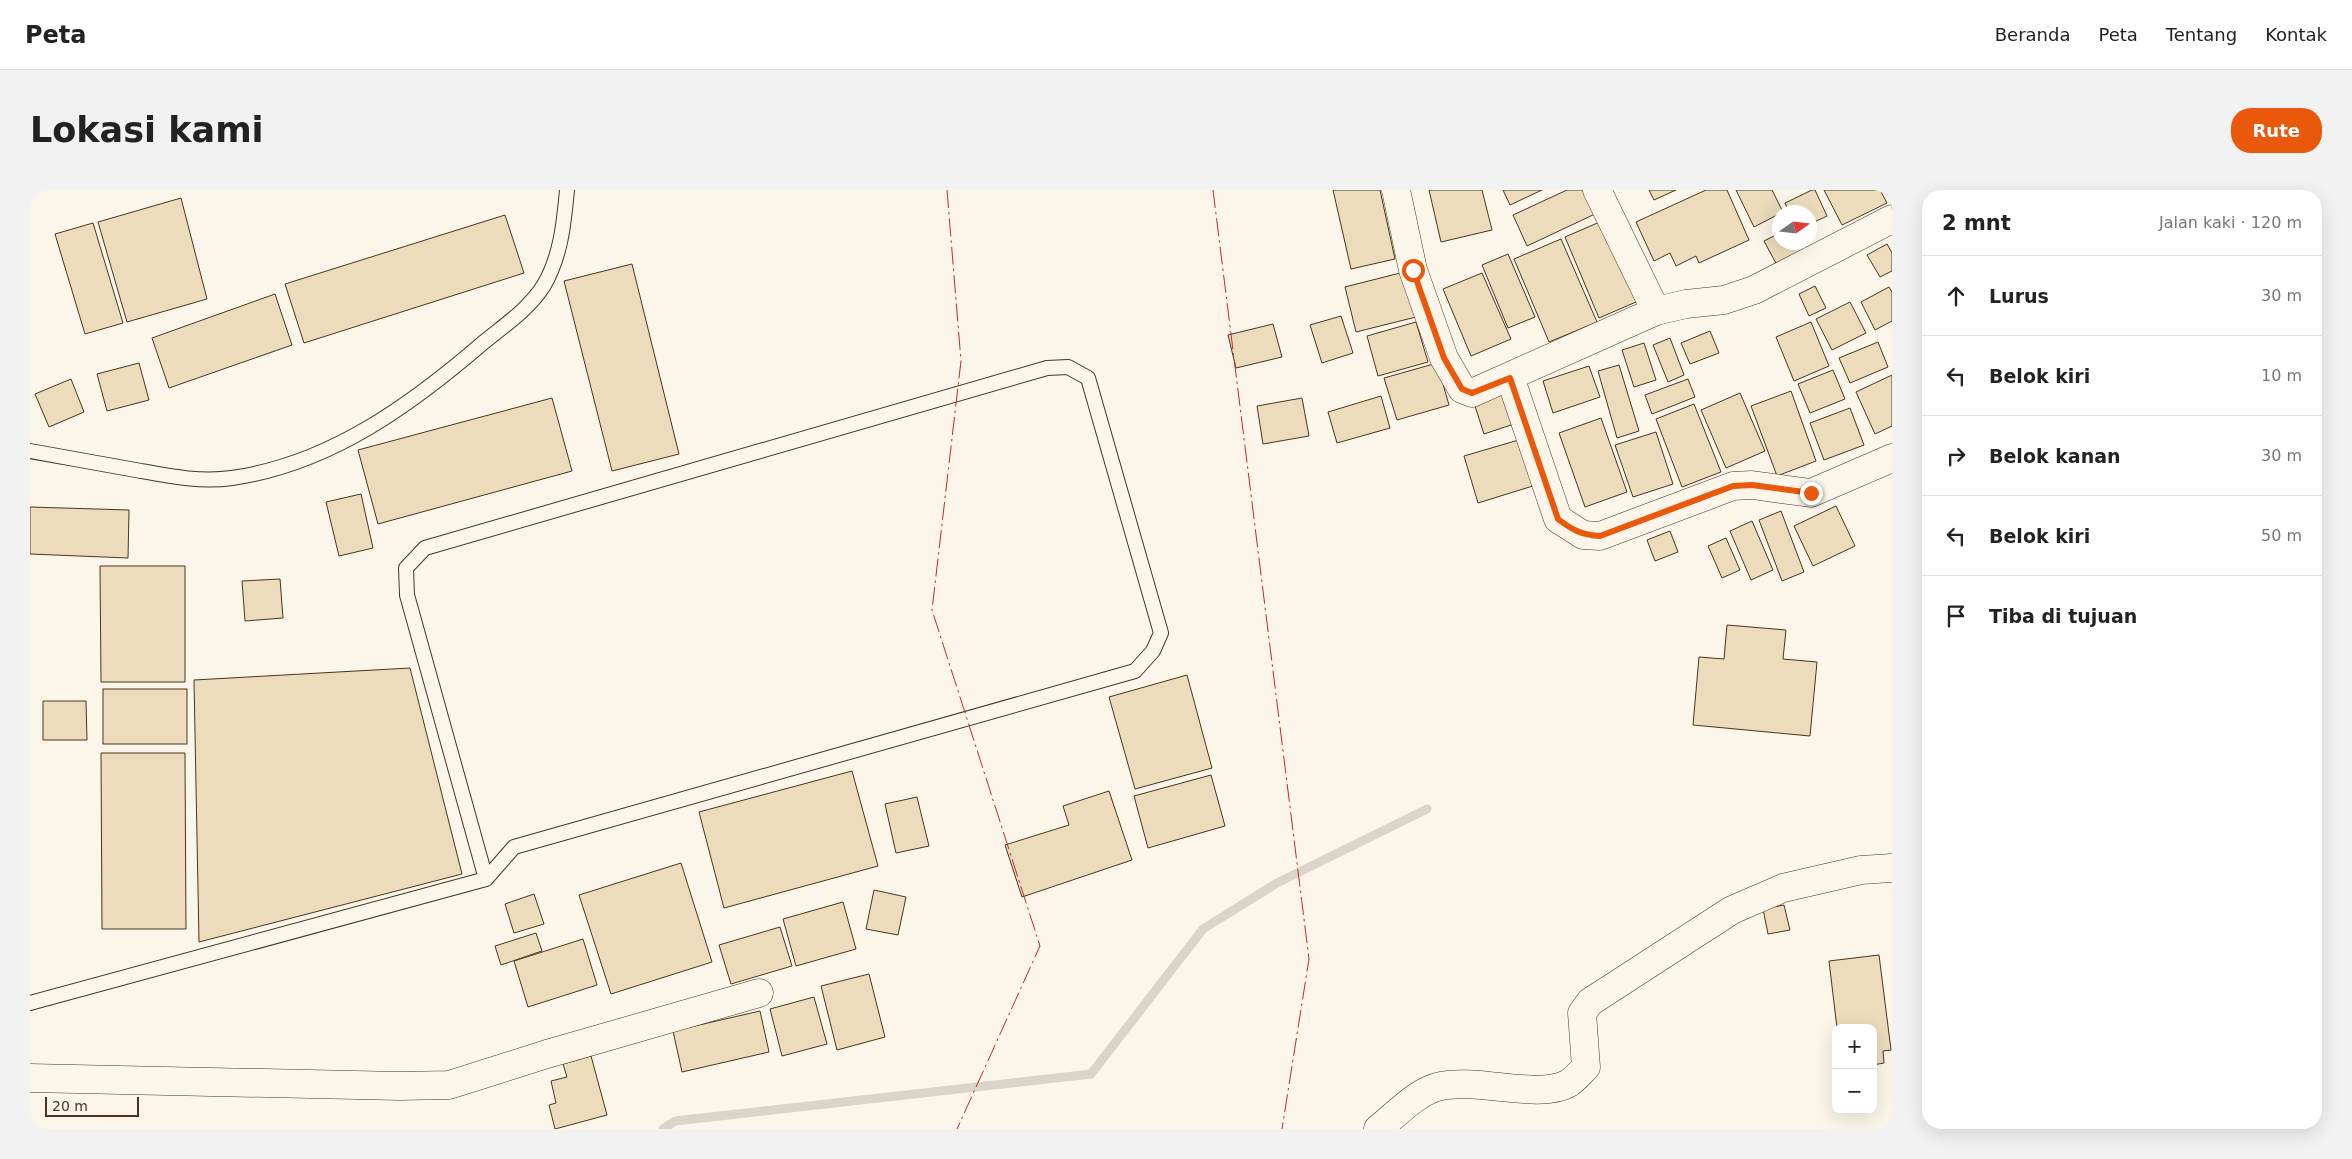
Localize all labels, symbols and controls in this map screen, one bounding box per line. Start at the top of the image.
text: Peta [25,21,87,49]
text: Beranda [1995,24,2070,45]
text: Peta [2098,24,2138,45]
text: Tentang [2166,24,2237,45]
text: Kontak [2265,24,2327,45]
button: Rute [2231,108,2322,153]
text: Lokasi kami [30,110,264,150]
north arrow [1772,205,1817,250]
text: 2 mnt [1942,211,2011,235]
text: Jalan kaki · 120 m [2159,213,2302,232]
route start [1402,259,1425,282]
icon: ahead [1942,282,1970,310]
text: Lurus [1989,285,2049,307]
text: 30 m [2261,286,2302,305]
icon: left [1942,362,1970,390]
text: Belok kiri [1989,365,2090,387]
text: 10 m [2261,366,2302,385]
icon: right [1942,442,1970,470]
text: Belok kanan [1989,445,2121,467]
text: 30 m [2261,446,2302,465]
route end [1800,482,1823,505]
icon: left [1942,522,1970,550]
text: Belok kiri [1989,525,2090,547]
text: 50 m [2261,526,2302,545]
icon: arrive [1942,602,1970,630]
text: Tiba di tujuan [1989,605,2137,627]
map controls [1832,1024,1877,1114]
button: + [1832,1024,1877,1069]
button: − [1832,1069,1877,1114]
scale bar [45,1094,139,1117]
text: 20 m [52,1098,88,1114]

